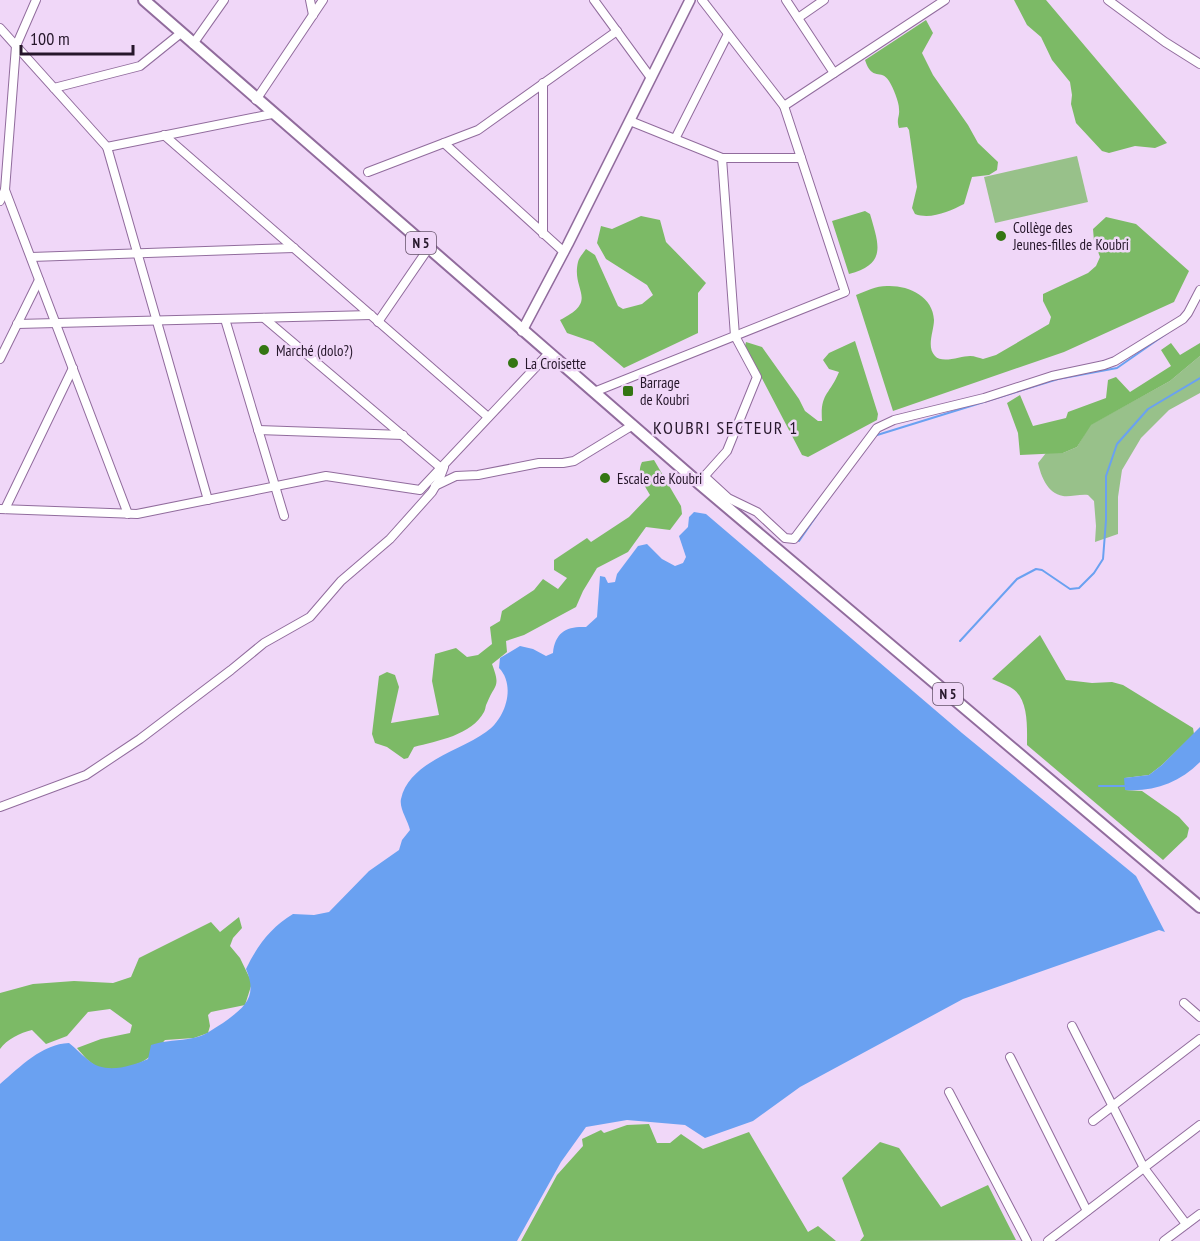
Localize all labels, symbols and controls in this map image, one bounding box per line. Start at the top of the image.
scale bar [21,18,134,56]
text: 100 m [30,27,70,50]
place label: Collège des Jeunes-filles de Koubri [1012,218,1129,254]
marker: Collège des Jeunes-filles de Koubri [994,229,1008,243]
road number: N 5 [406,232,436,254]
place label: Marché (dolo?) [276,341,353,360]
marker: Marché (dolo?) [257,343,271,357]
place label: La Croisette [525,354,586,373]
marker: La Croisette [506,356,520,370]
place label: Barrage de Koubri [640,373,690,409]
marker: Barrage de Koubri [621,384,635,398]
district label: KOUBRI SECTEUR 1 [653,416,799,439]
place label: Escale de Koubri [617,469,702,488]
marker: Escale de Koubri [598,471,612,485]
road number: N 5 [933,683,963,705]

